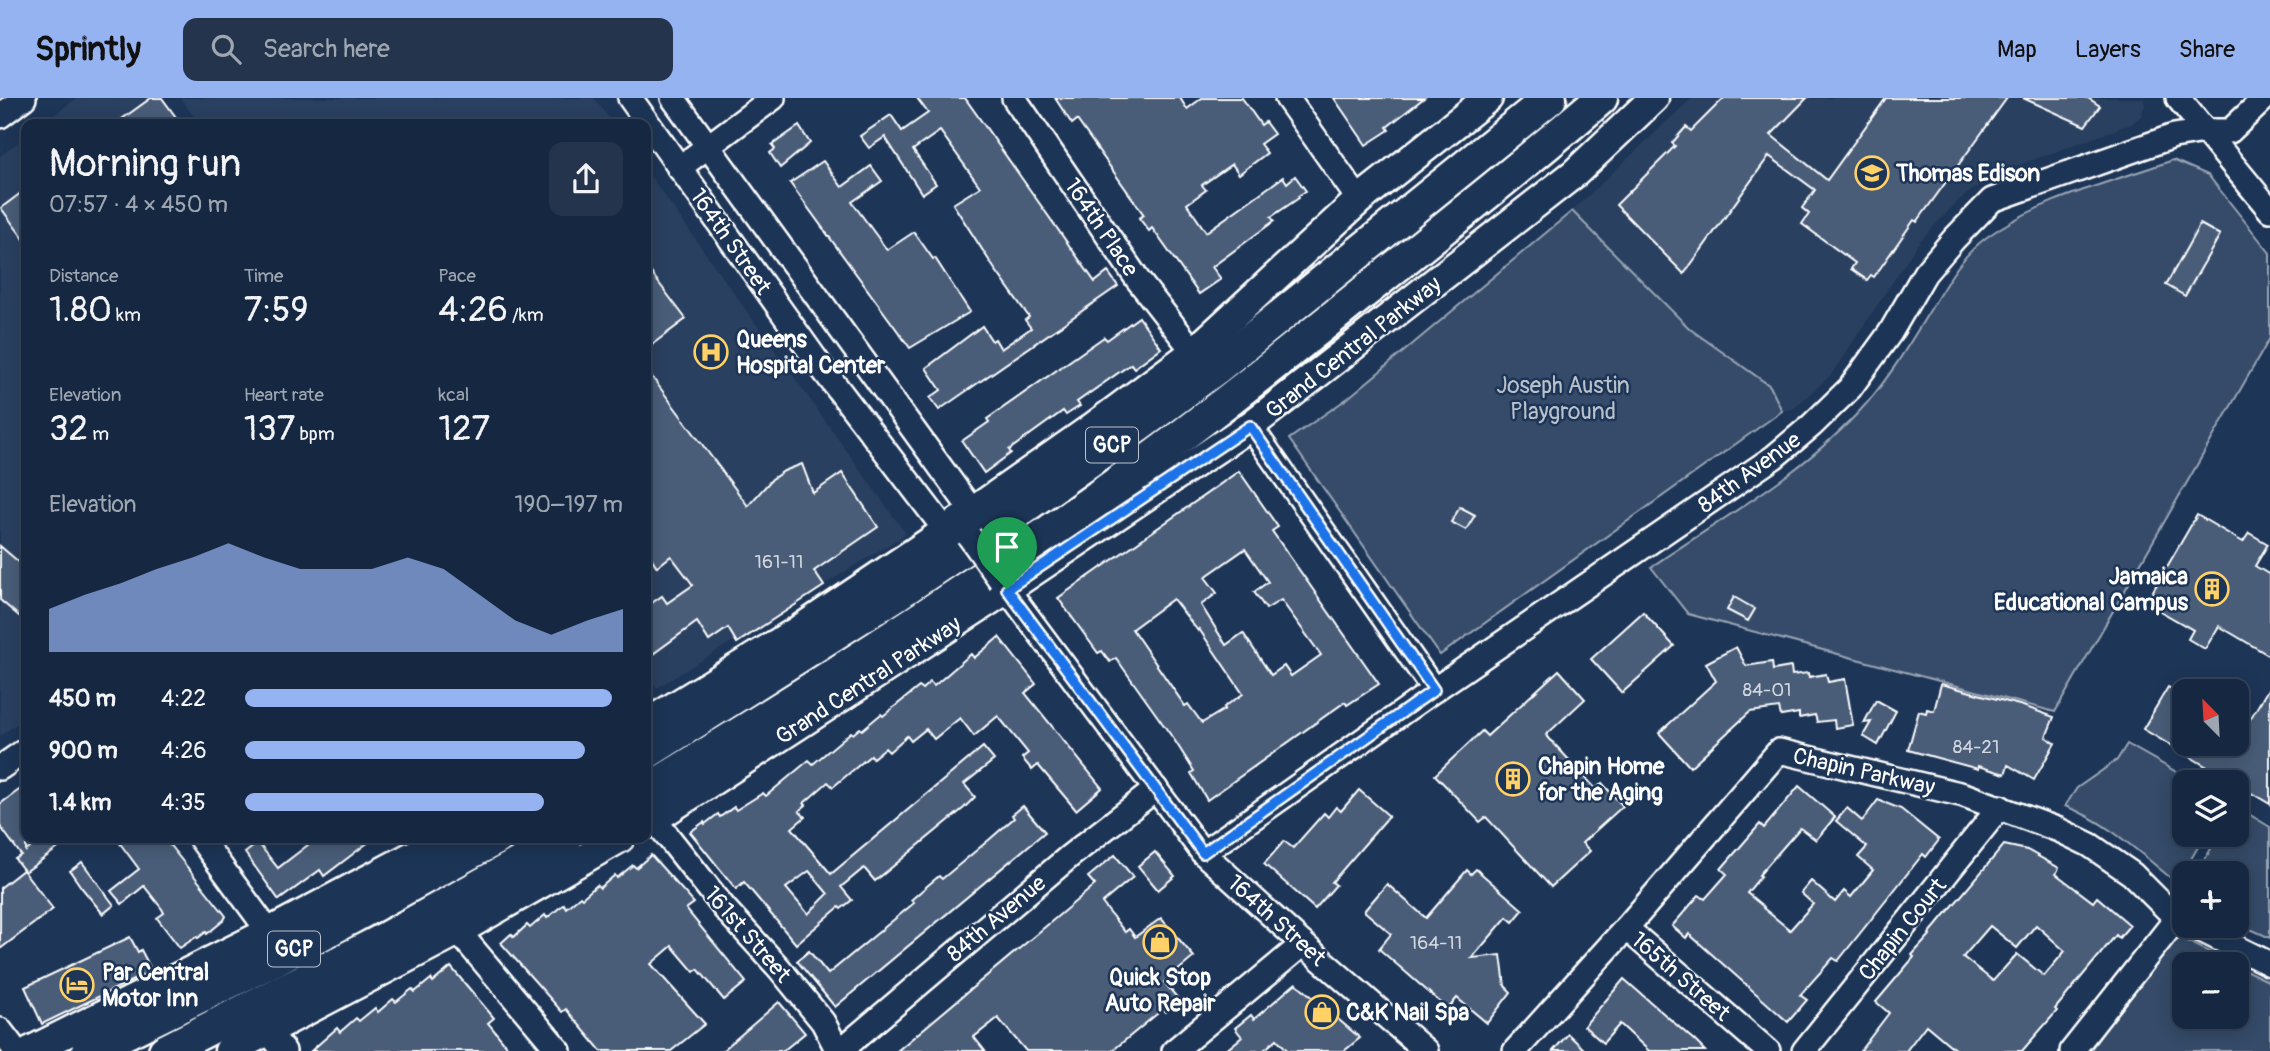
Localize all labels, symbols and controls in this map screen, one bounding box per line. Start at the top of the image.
search box [183,18,673,81]
text: Sprintly [35,29,141,70]
icon: search [207,30,245,68]
text: Search here [263,33,390,65]
text: Map [1997,35,2037,64]
text: Layers [2075,35,2141,64]
text: Share [2179,35,2235,64]
text: Morning run [49,140,241,188]
button: share [549,142,623,216]
school or university icon: Thomas Edison [1853,154,1891,192]
place label: Thomas Edison [1895,159,2040,188]
street label: 164th Place [1058,172,1145,283]
street label: 164th Street [683,183,778,301]
text: 07:57 · 4 × 450 m [49,190,228,219]
text: Distance [49,264,118,288]
text: Time [244,264,283,288]
text: Pace [438,264,476,288]
street label: Grand Central Parkway [1259,270,1447,425]
text: 1.80 [49,288,112,332]
text: 7:59 [244,288,309,332]
text: 4:26 [438,288,508,332]
text: km [112,303,141,327]
text: /km [508,303,544,327]
place label: Queens Hospital Center [736,325,886,380]
hospital icon: Queens Hospital Center [692,333,730,371]
park label: Joseph Austin Playground [1496,371,1630,426]
text: Elevation [49,383,121,407]
text: Heart rate [244,383,324,407]
text: kcal [438,383,469,407]
text: 32 [49,407,88,451]
text: 137 [244,407,295,451]
text: 127 [438,407,490,451]
text: m [88,422,109,446]
text: bpm [295,422,335,446]
street label: 84th Avenue [1692,425,1807,520]
road number: GCP [1086,428,1138,462]
text: Elevation [49,490,137,519]
text: 190–197 m [514,490,623,519]
pin [977,517,1037,589]
icon: arrive [988,528,1026,566]
house number: 161-11 [755,550,803,574]
place label: Jamaica Educational Campus [1994,562,2189,617]
building icon: Jamaica Educational Campus [2193,570,2231,608]
street label: Grand Central Parkway [770,609,967,751]
house number: 84-01 [1742,678,1792,702]
north arrow [2172,679,2249,756]
map controls [2172,679,2249,1029]
text: 450 m [49,684,116,713]
text: 4:22 [161,684,206,713]
house number: 84-21 [1953,735,1999,759]
text: 900 m [49,736,118,765]
text: 4:26 [161,736,207,765]
street label: Chapin Parkway [1790,741,1938,802]
place label: Chapin Home for the Aging [1538,752,1665,807]
building icon: Chapin Home for the Aging [1494,760,1532,798]
button: layers [2172,770,2249,847]
text: 1.4 km [49,788,111,817]
text: 4:35 [161,788,206,817]
button: + [2172,861,2249,938]
street label: 84th Avenue [941,868,1052,968]
street label: 164th Street [1221,868,1333,973]
street label: Chapin Court [1852,871,1953,987]
street label: 161st Street [698,880,798,989]
shop icon: Quick Stop Auto Repair [1141,923,1179,961]
street label: 165th Street [1625,925,1737,1028]
house number: 164-11 [1410,931,1462,955]
road number: GCP [268,932,320,966]
button: − [2172,952,2249,1029]
place label: Par Central Motor Inn [102,958,209,1013]
place label: Quick Stop Auto Repair [1105,963,1216,1018]
hotel icon: Par Central Motor Inn [58,966,96,1004]
shop icon: C&K Nail Spa [1303,993,1341,1031]
place label: C&K Nail Spa [1346,998,1470,1027]

